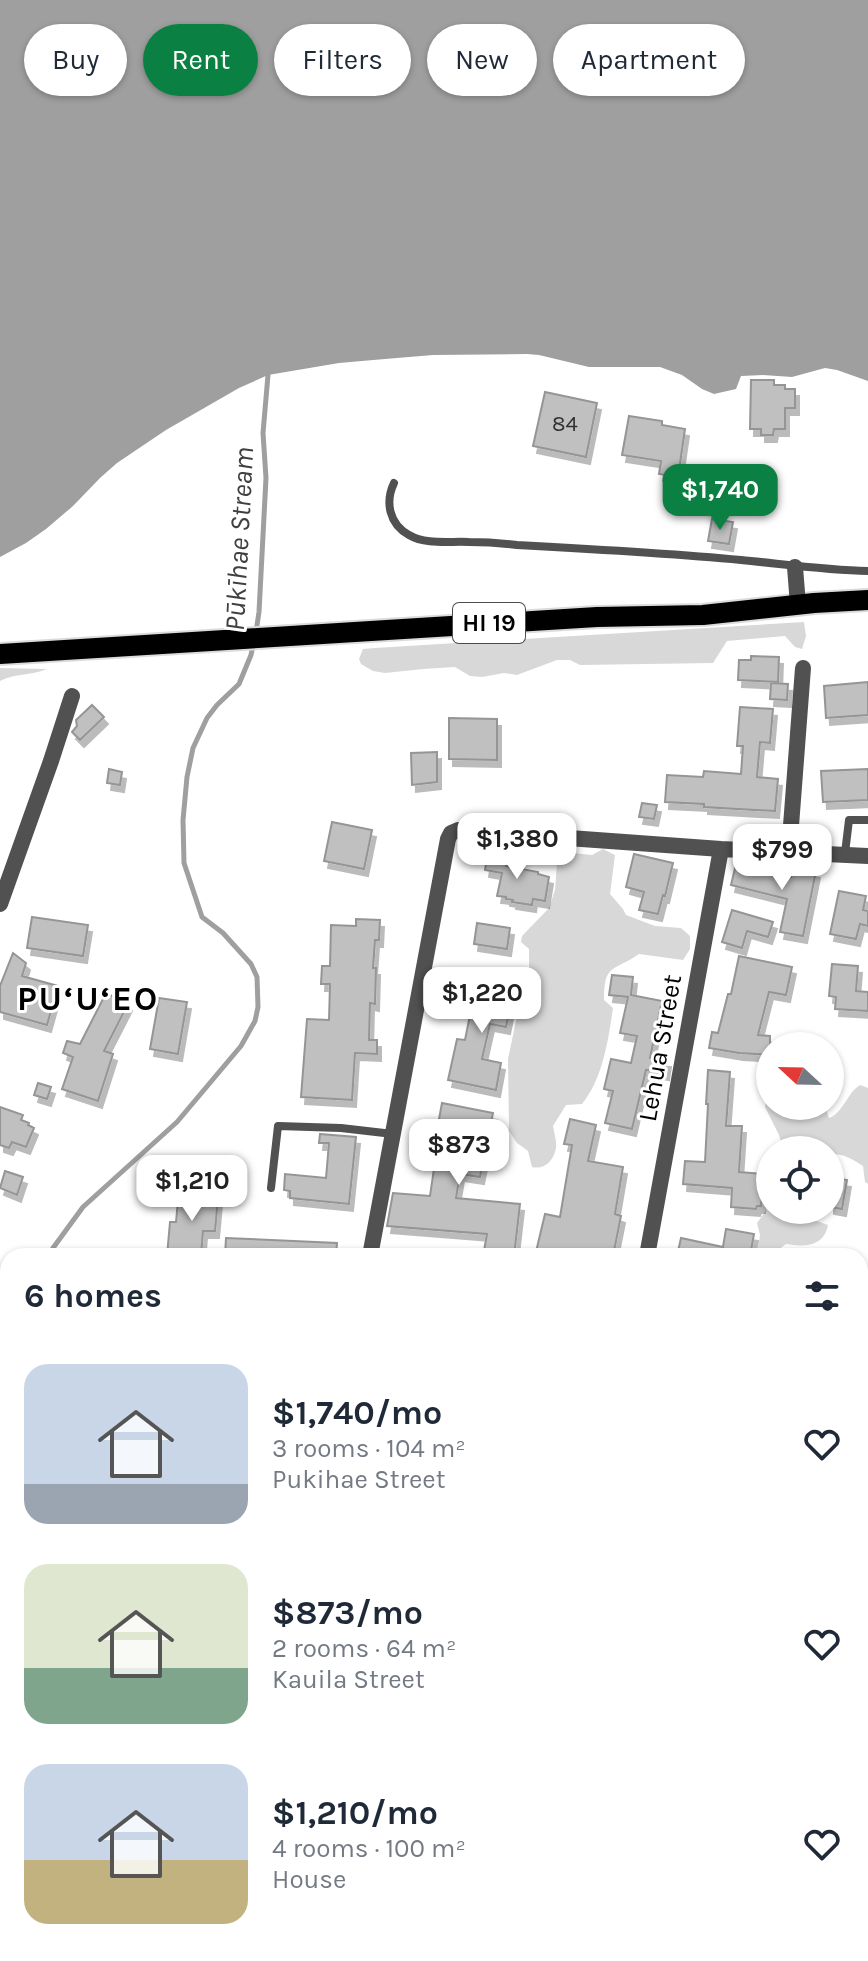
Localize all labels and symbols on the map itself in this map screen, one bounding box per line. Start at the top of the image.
house number: 84 [552,411,578,437]
water label: Pūkīhae Stream [218,446,260,632]
pin: $1,740 [655,464,785,532]
road number: HI 19 [453,603,525,643]
pin: $1,380 [452,813,582,881]
pin: $799 [735,824,829,892]
pin: $1,220 [417,967,547,1035]
street label: Lehua Street [632,972,688,1124]
district label: PU‘U‘EO [17,979,159,1019]
north arrow [756,1032,844,1120]
pin: $873 [412,1119,506,1187]
pin: $1,210 [127,1155,257,1223]

